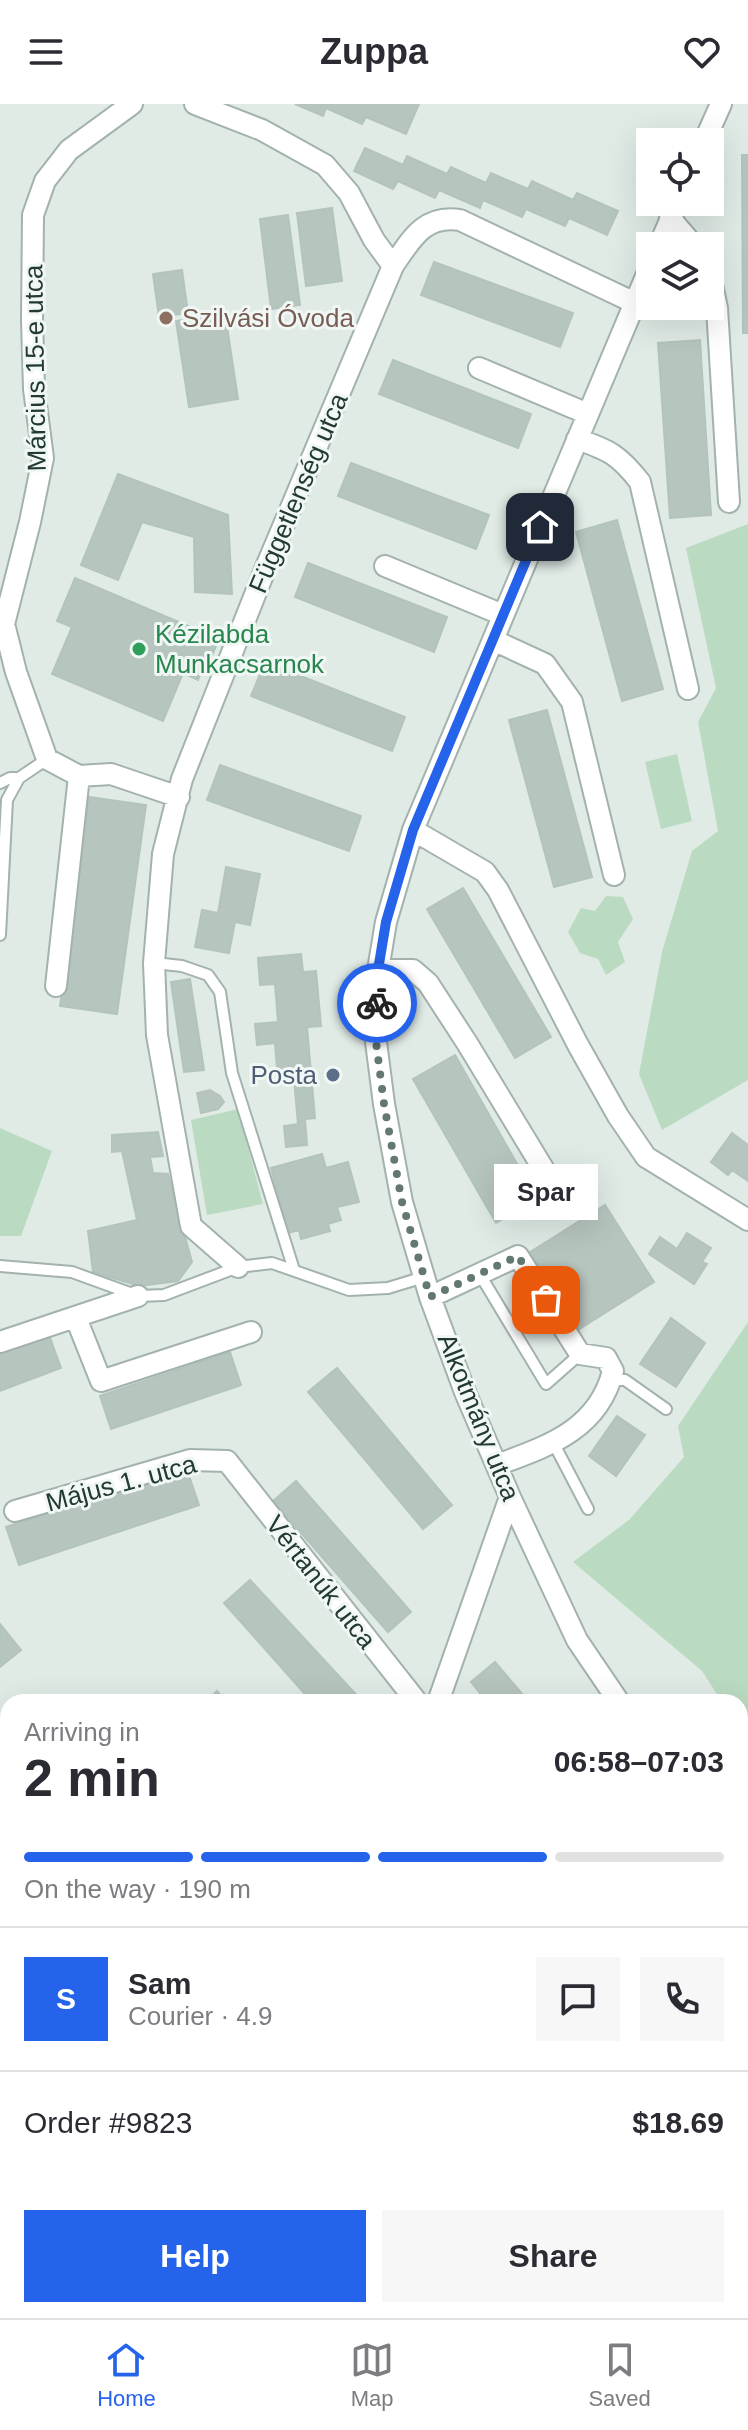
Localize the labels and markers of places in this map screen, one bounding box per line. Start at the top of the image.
place label: Szilvási Óvoda [182,303,354,333]
marker: Szilvási Óvoda [157,309,175,327]
pin [506,493,574,561]
place label: Kézilabda Munkacsarnok [155,619,325,679]
marker: Kézilabda Munkacsarnok [130,640,148,658]
place label: Posta [251,1060,318,1090]
marker: Posta [324,1066,342,1084]
callout: Spar [494,1164,598,1220]
pin [512,1266,580,1334]

